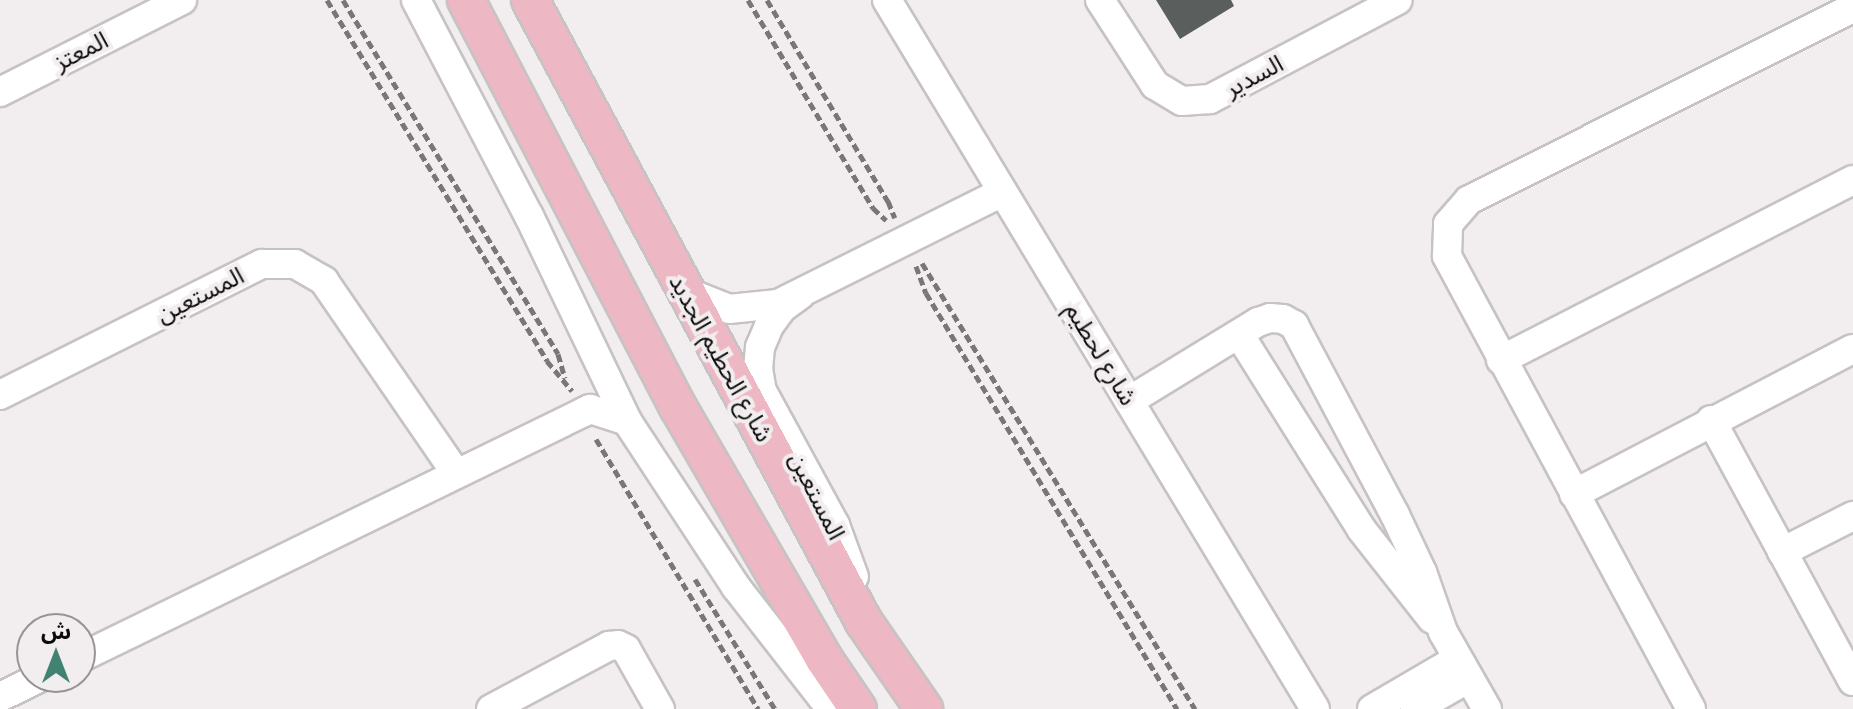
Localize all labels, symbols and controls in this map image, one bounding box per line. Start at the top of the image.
street label: المعتز [49,25,113,77]
street label: السدير [1220,49,1288,103]
street label: المستعين [152,261,248,329]
street label: شارع الحطيم الجديد [663,269,779,447]
street label: شارع لحطيم [1059,297,1143,411]
street label: المستعين [783,448,851,544]
north arrow [16,613,96,693]
text: ش [41,618,71,644]

